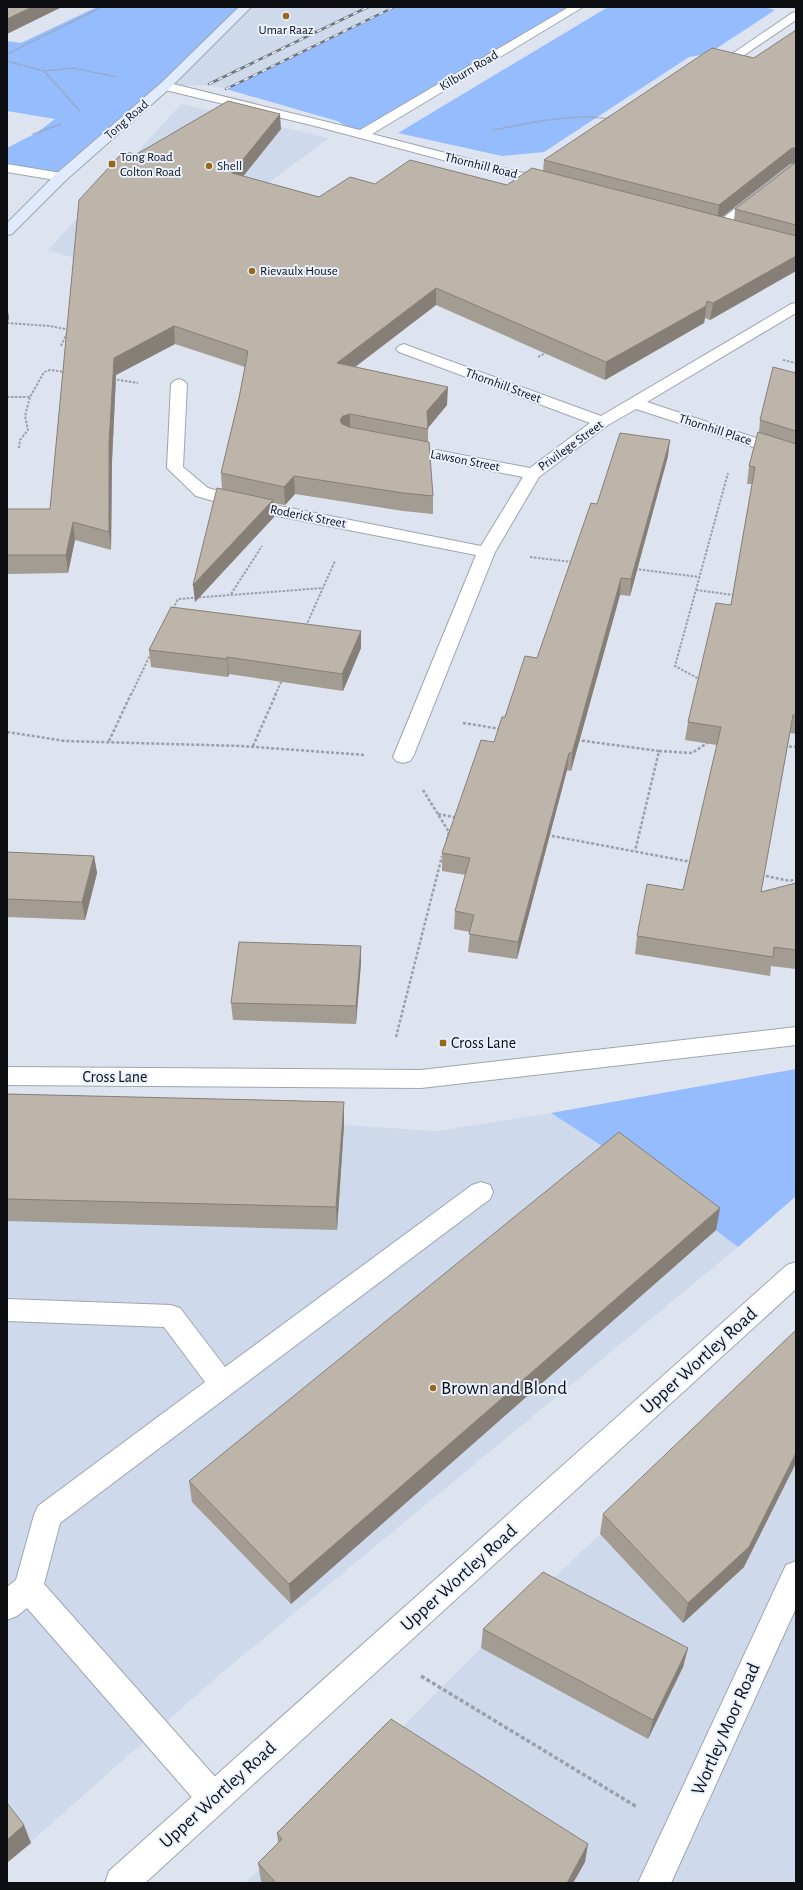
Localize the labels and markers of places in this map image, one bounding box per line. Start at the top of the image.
marker: Umar Raaz [281,11,291,21]
place label: Umar Raaz [259,24,313,37]
place label: Tong Road Colton Road [120,151,181,179]
marker: Tong Road Colton Road [107,159,117,169]
place label: Shell [217,160,242,173]
marker: Shell [204,161,214,171]
place label: Rievaulx House [260,265,338,278]
marker: Rievaulx House [247,266,257,276]
place label: Cross Lane [451,1035,516,1051]
marker: Cross Lane [438,1038,448,1048]
place label: Brown and Blond [441,1379,567,1398]
marker: Brown and Blond [428,1383,438,1393]

